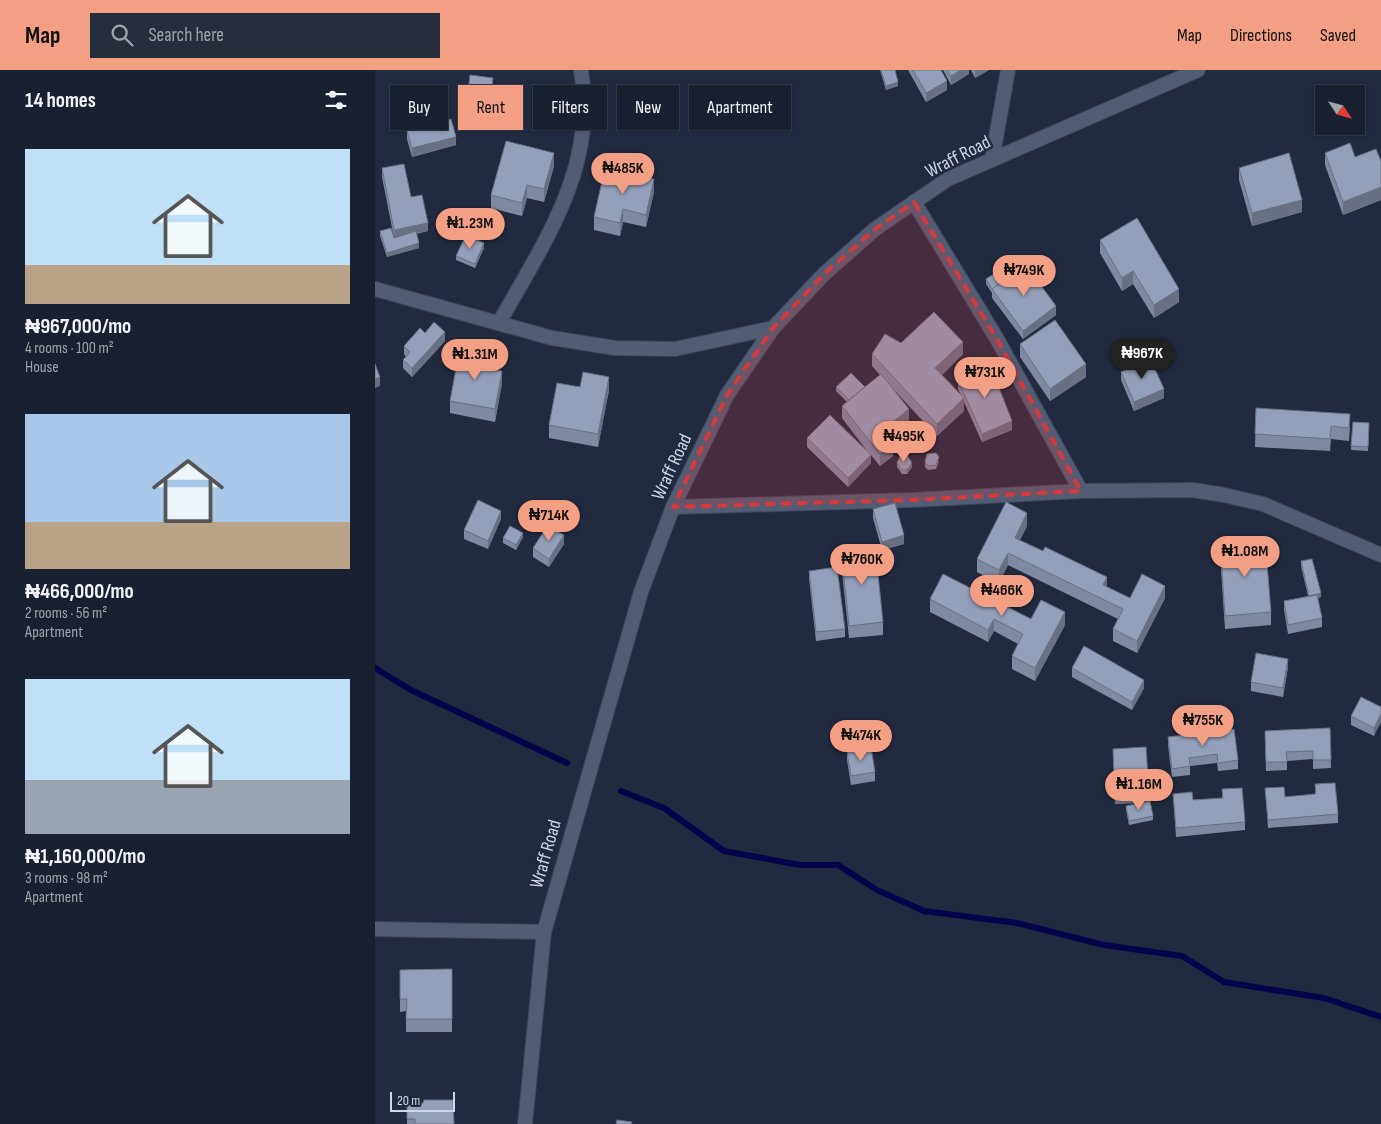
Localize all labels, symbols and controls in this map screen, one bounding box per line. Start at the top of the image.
search box [90,13,440,58]
text: Map [25,21,60,50]
icon: search [108,21,136,49]
text: Search here [148,24,224,47]
text: Map [1177,25,1202,46]
text: Directions [1230,25,1292,46]
text: Saved [1320,25,1356,46]
chip: Buy [390,85,448,130]
chip: Rent [458,85,523,130]
chip: Filters [533,85,607,130]
chip: New [617,85,679,130]
chip: Apartment [689,85,791,130]
north arrow [1315,85,1365,135]
map controls [1315,85,1365,135]
icon: filters [322,86,350,114]
text: 14 homes [25,88,96,113]
street label: Wraff Road [921,131,995,183]
pin: ₦485K [588,152,658,195]
text: ₦485K [602,159,644,178]
icon: home [143,181,233,271]
pin: ₦1.23M [429,208,511,250]
text: ₦1.23M [447,214,493,233]
pin: ₦749K [989,254,1059,297]
text: ₦749K [1004,261,1044,280]
text: ₦967,000/mo [25,314,131,339]
pin: ₦1.31M [434,338,516,381]
pin: ₦967K [1107,338,1177,380]
text: 4 rooms · 100 m² [25,339,114,358]
text: ₦967K [1121,344,1163,363]
text: ₦1.31M [452,345,498,364]
pin: ₦731K [950,356,1020,399]
text: House [25,358,59,377]
text: ₦731K [965,363,1005,382]
pin: ₦495K [869,420,939,463]
text: ₦495K [883,427,925,446]
street label: Wraff Road [647,430,697,504]
icon: home [143,446,233,536]
pin: ₦714K [514,500,584,542]
text: ₦714K [529,506,569,525]
pin: ₦1.08M [1204,536,1286,578]
text: ₦1.08M [1222,542,1268,561]
pin: ₦760K [827,544,897,586]
text: ₦760K [841,550,883,569]
pin: ₦466K [967,574,1037,617]
text: ₦466,000/mo [25,579,134,604]
text: ₦466K [981,581,1023,600]
text: 2 rooms · 56 m² [25,604,107,623]
text: Apartment [25,623,83,642]
pin: ₦755K [1168,704,1238,747]
icon: home [143,711,233,801]
text: ₦755K [1183,711,1223,730]
pin: ₦474K [826,720,896,762]
text: ₦474K [841,726,881,745]
pin: ₦1.16M [1098,768,1180,811]
text: ₦1.16M [1116,775,1162,794]
street label: Wraff Road [525,817,567,891]
text: ₦1,160,000/mo [25,844,146,869]
text: 3 rooms · 98 m² [25,869,108,888]
text: Apartment [25,888,83,907]
scale bar [390,1089,455,1112]
text: 20 m [397,1092,420,1109]

